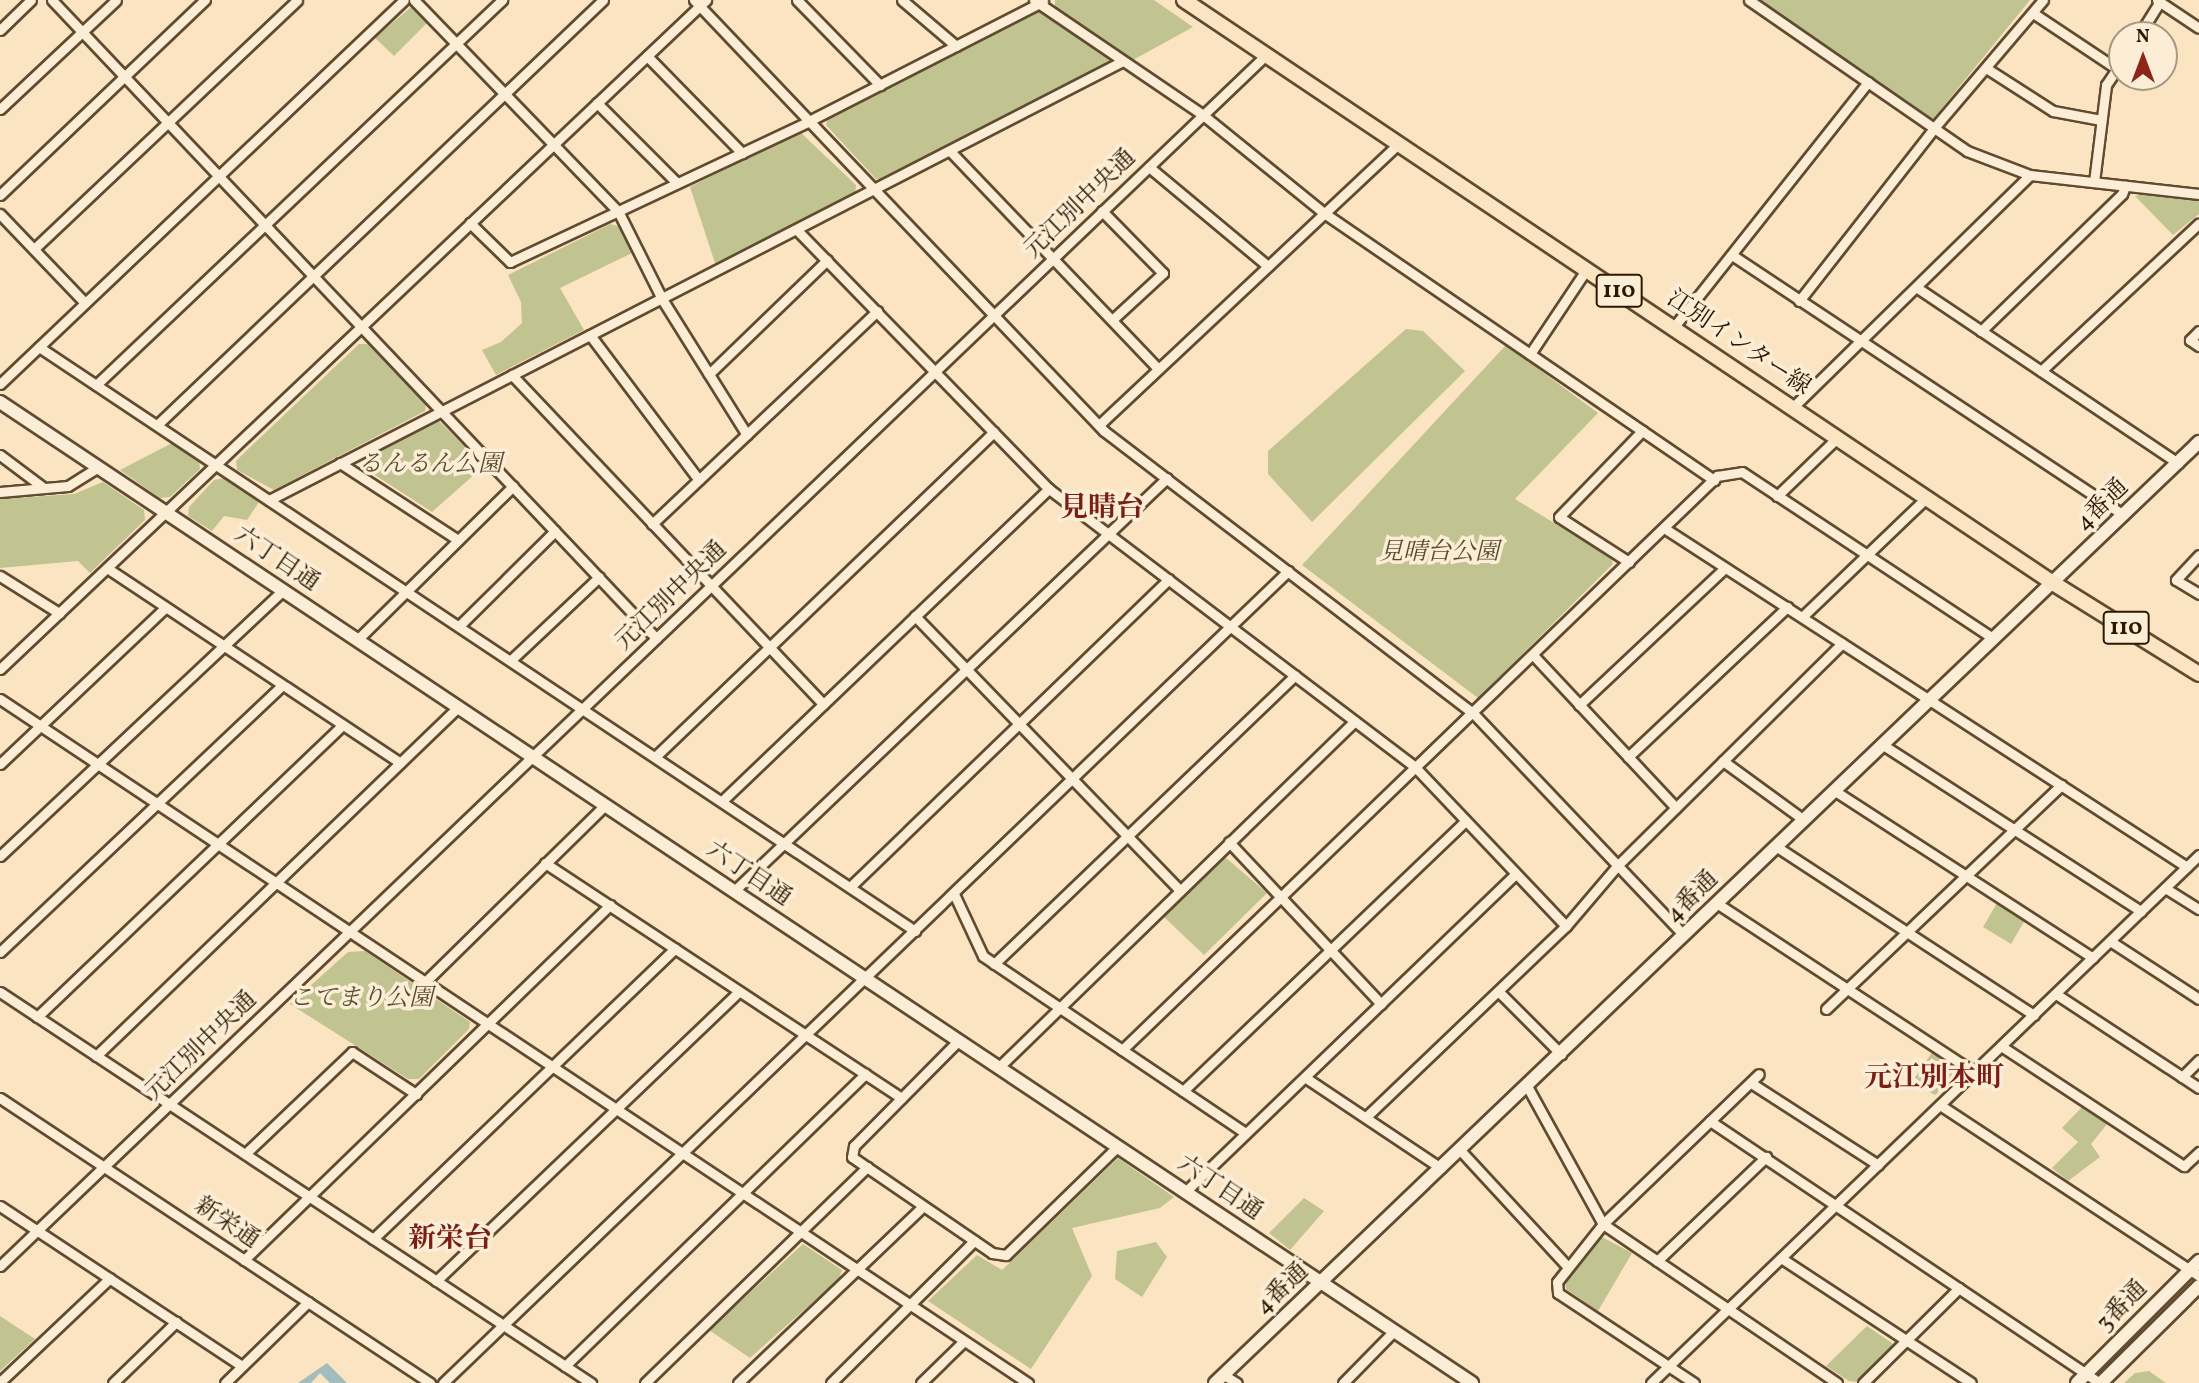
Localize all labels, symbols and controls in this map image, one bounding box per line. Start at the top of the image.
north arrow [2108,21,2178,91]
text: N [2136,24,2150,50]
street label: 元江別中央通 [1019,145,1143,265]
road number: 110 [1594,272,1644,310]
street label: 江別インター線 [1660,285,1816,403]
park label: るんるん公園 [358,452,502,480]
street label: 4番通 [2071,474,2135,538]
district label: 見晴台 [1060,492,1144,526]
street label: 六丁目通 [228,521,324,599]
street label: 元江別中央通 [610,537,734,657]
park label: 見晴台公園 [1379,540,1499,568]
road number: 110 [2102,608,2150,648]
street label: 六丁目通 [700,836,796,914]
street label: 4番通 [1661,866,1725,930]
park label: こてまり公園 [289,986,433,1014]
street label: 元江別中央通 [140,987,264,1107]
district label: 元江別本町 [1864,1062,2004,1096]
street label: 六丁目通 [1171,1150,1267,1228]
street label: 新栄通 [188,1192,264,1256]
district label: 新栄台 [408,1223,492,1257]
street label: 4番通 [1250,1258,1316,1322]
street label: 3番通 [2091,1275,2155,1339]

